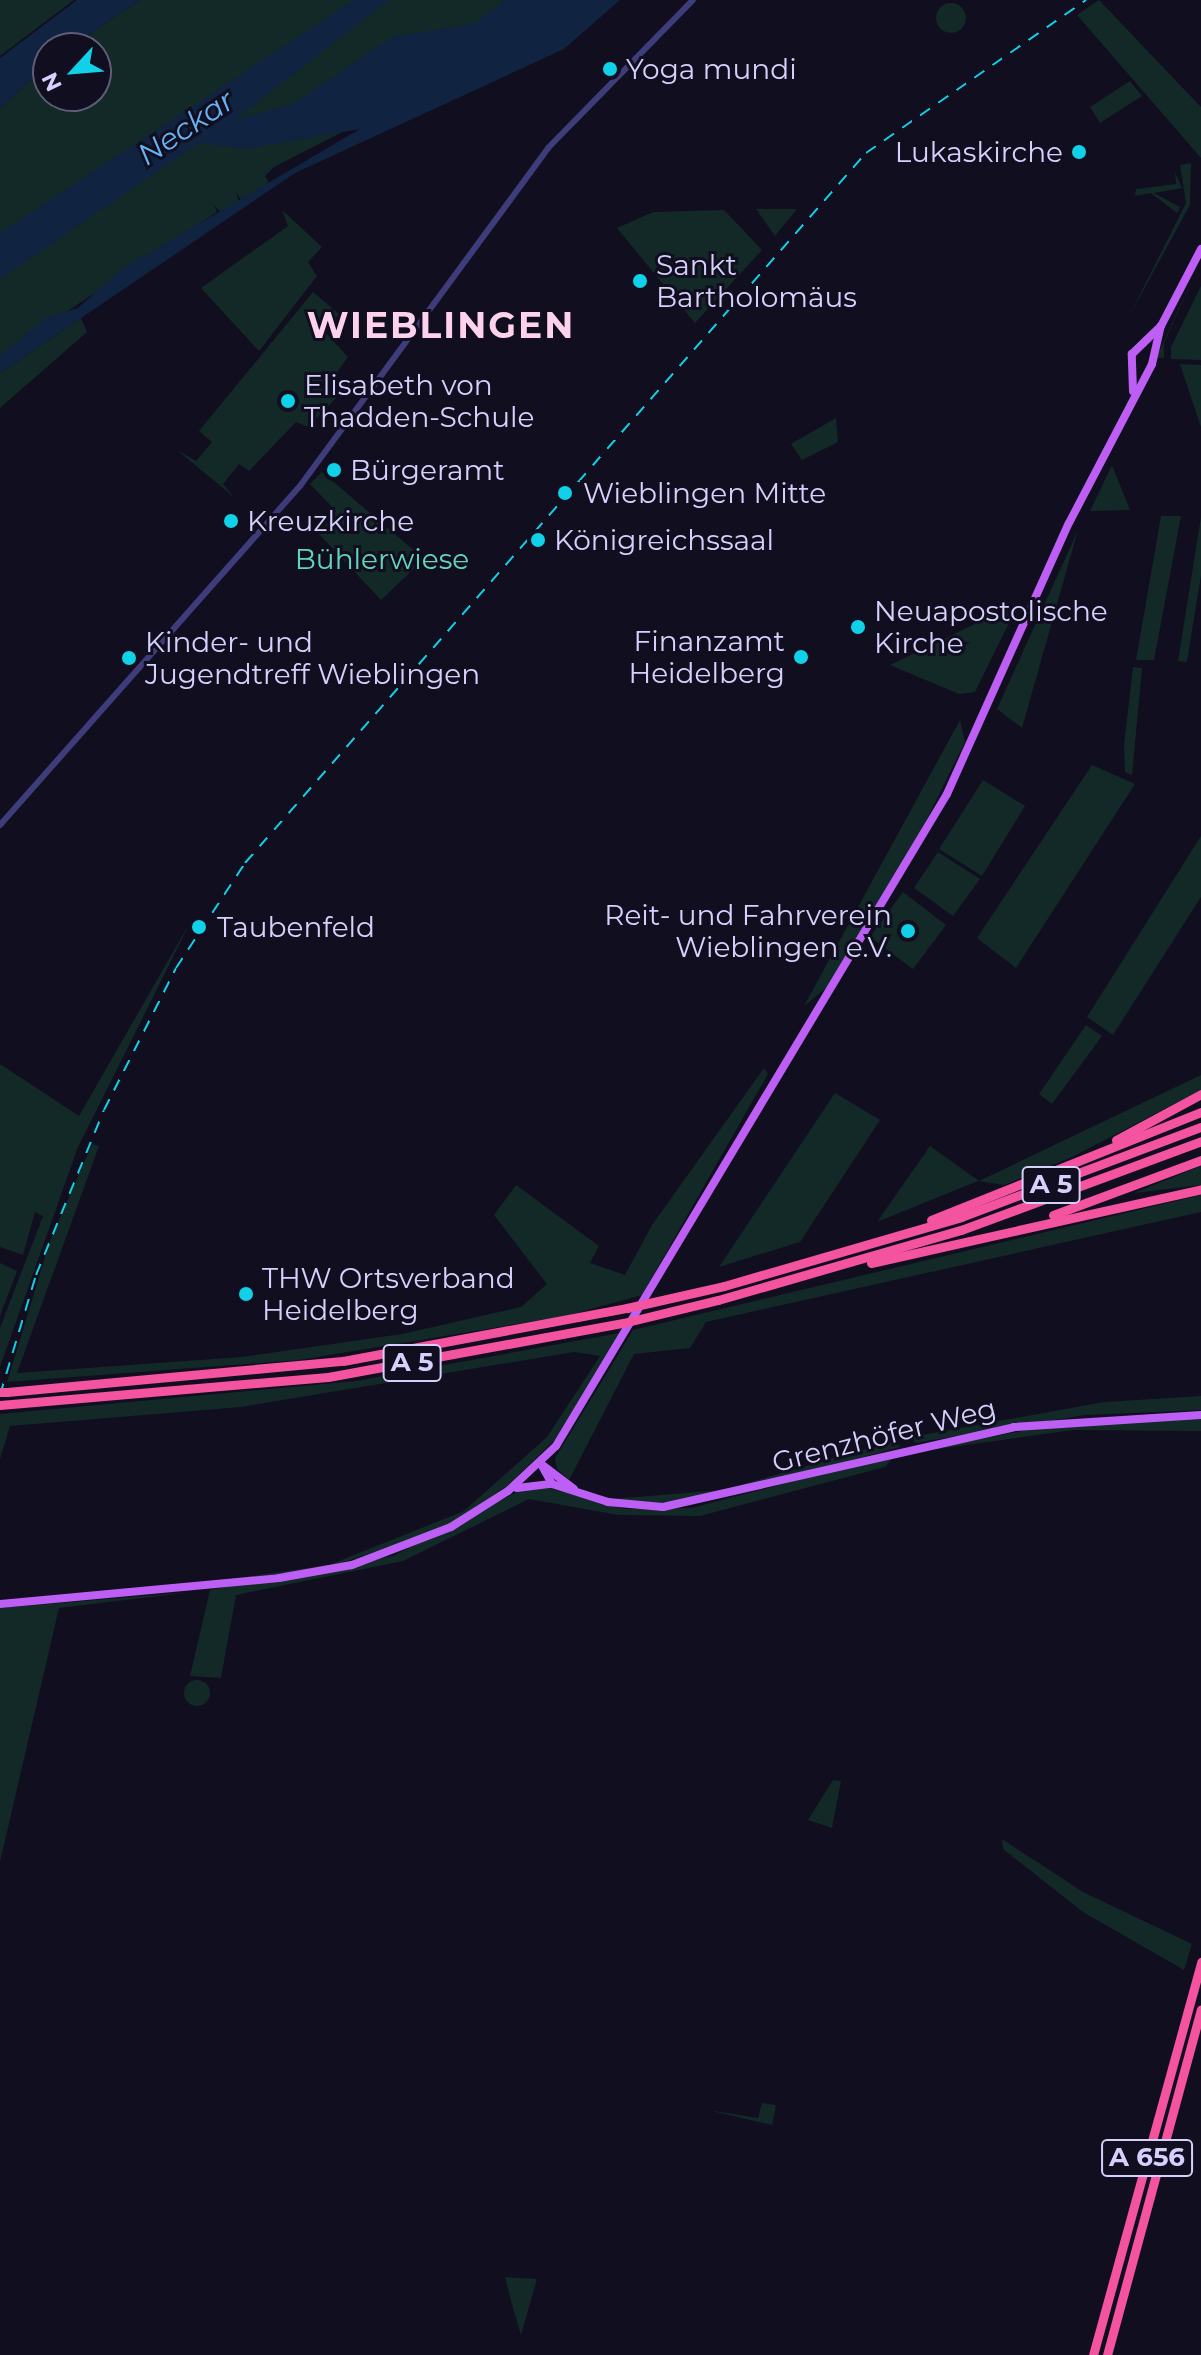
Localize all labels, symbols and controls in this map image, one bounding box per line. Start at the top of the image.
north arrow [32,32,112,112]
place label: Yoga mundi [626,52,797,86]
marker: Yoga mundi [601,60,619,78]
text: N [36,68,68,96]
water label: Neckar [131,83,241,173]
place label: Lukaskirche [895,135,1063,169]
marker: Lukaskirche [1070,143,1088,161]
place label: Sankt Bartholomäus [656,248,857,314]
marker: Sankt Bartholomäus [631,272,649,290]
district label: WIEBLINGEN [307,304,575,348]
place label: Elisabeth von Thadden-Schule [304,368,534,434]
marker: Elisabeth von Thadden-Schule [279,392,297,410]
place label: Bürgeramt [350,453,505,487]
marker: Bürgeramt [325,461,343,479]
place label: Wieblingen Mitte [583,476,826,510]
marker: Wieblingen Mitte [554,482,576,504]
place label: Kreuzkirche [247,504,414,538]
marker: Kreuzkirche [222,512,240,530]
place label: Königreichssaal [554,523,774,557]
marker: Königreichssaal [529,531,547,549]
park label: Bühlerwiese [295,542,469,576]
place label: Neuapostolische Kirche [874,594,1108,660]
marker: Neuapostolische Kirche [849,618,867,636]
place label: Finanzamt Heidelberg [628,624,785,690]
place label: Kinder- und Jugendtreff Wieblingen [145,625,480,691]
marker: Finanzamt Heidelberg [792,648,810,666]
marker: Kinder- und Jugendtreff Wieblingen [120,649,138,667]
place label: Reit- und Fahrverein Wieblingen e.V. [604,898,892,964]
place label: Taubenfeld [217,910,375,944]
marker: Taubenfeld [188,916,210,938]
marker: Reit- und Fahrverein Wieblingen e.V. [899,922,917,940]
road number: A 5 [1021,1163,1081,1207]
place label: THW Ortsverband Heidelberg [262,1261,515,1327]
marker: THW Ortsverband Heidelberg [237,1285,255,1303]
road number: A 5 [382,1341,442,1385]
street label: Grenzhöfer Weg [769,1391,999,1479]
road number: A 656 [1101,2136,1193,2180]

